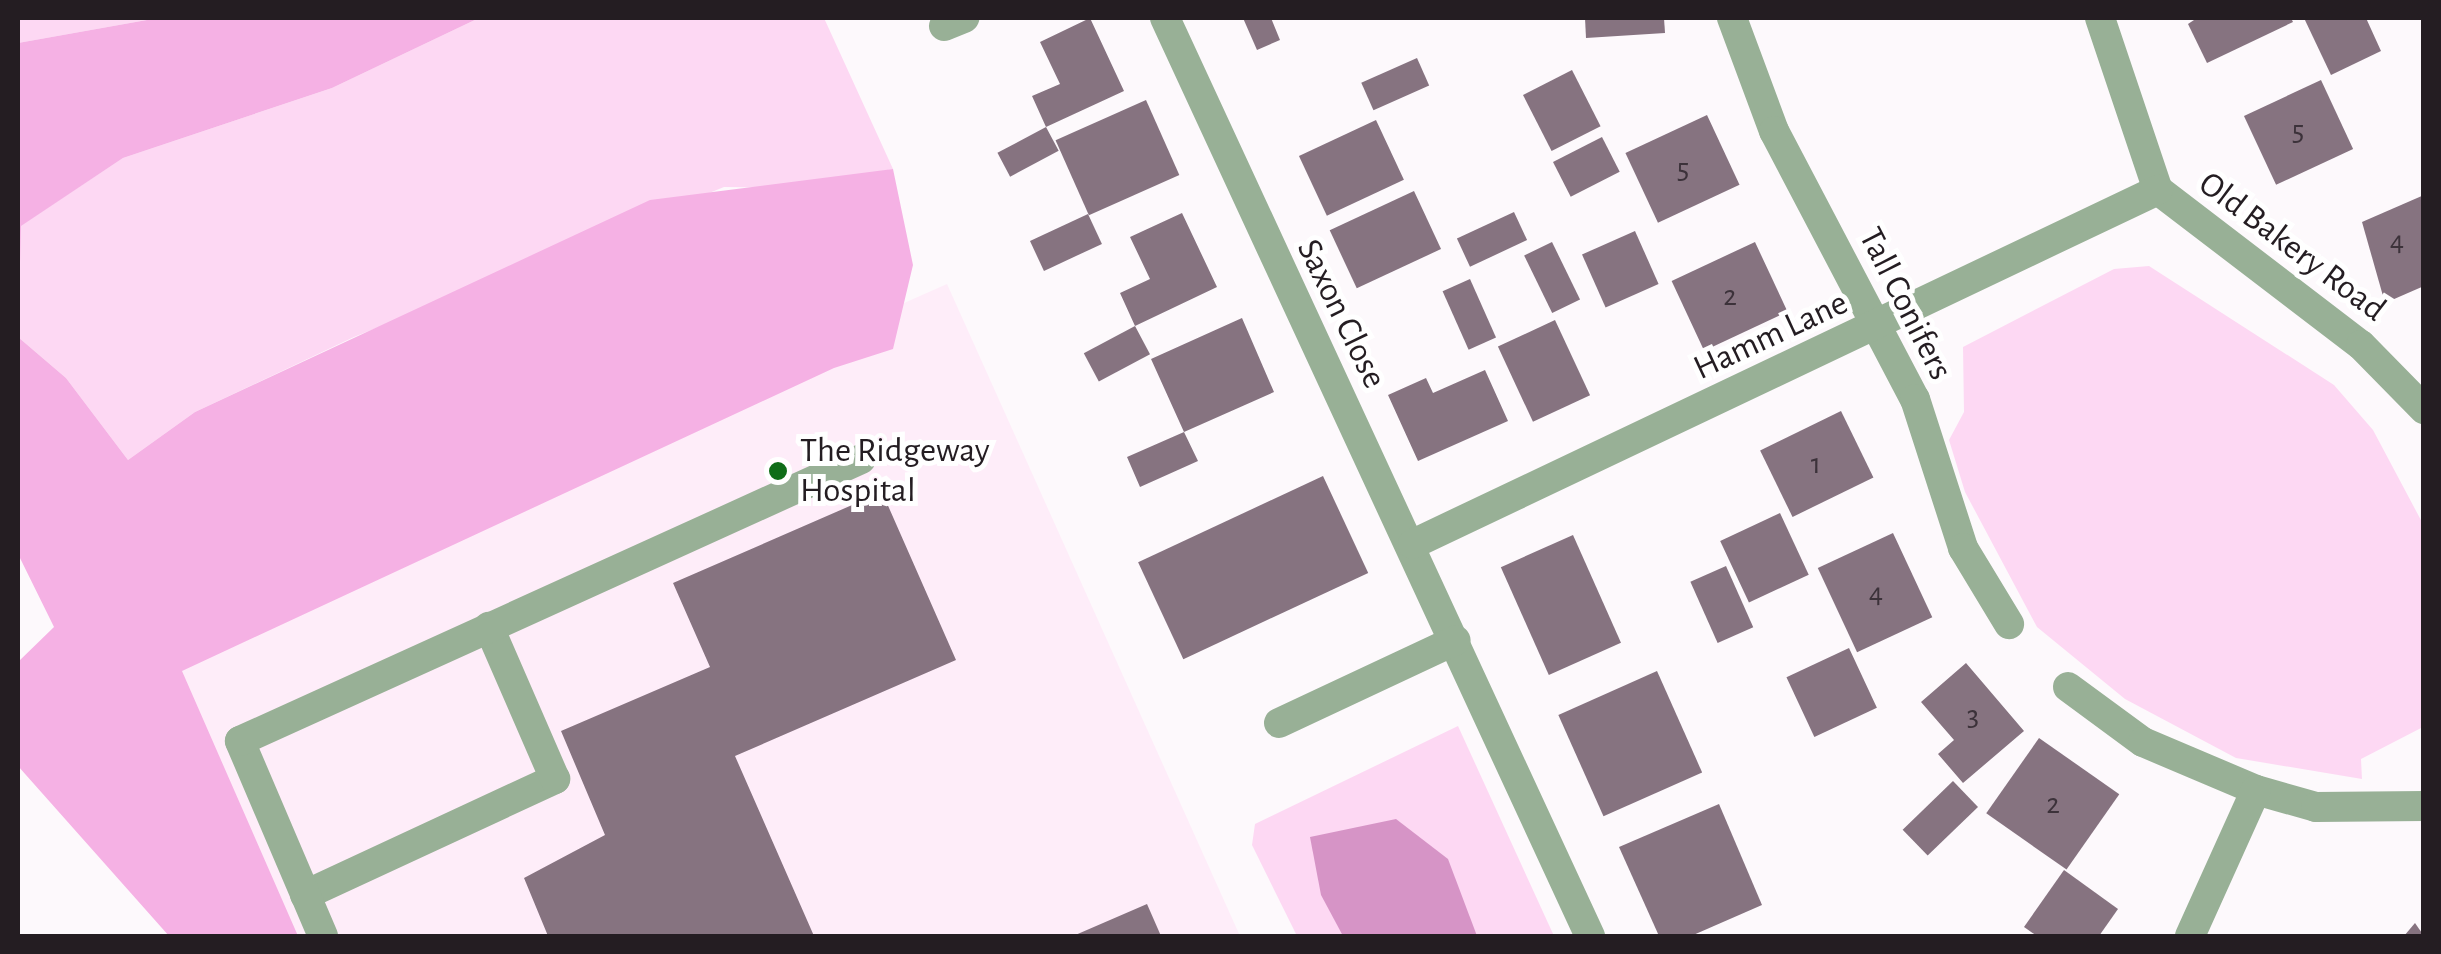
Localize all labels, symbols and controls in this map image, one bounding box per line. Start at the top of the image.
house number: 5 [2292,113,2304,149]
house number: 5 [1677,151,1689,187]
street label: Old Bakery Road [2190,163,2394,331]
street label: Tall Conifers [1849,221,1961,387]
house number: 4 [2390,223,2404,259]
street label: Saxon Close [1287,233,1395,395]
house number: 2 [1723,278,1737,314]
street label: Hamm Lane [1687,282,1855,390]
place label: The Ridgeway Hospital [800,430,990,512]
house number: 1 [1811,446,1821,482]
marker: The Ridgeway Hospital [765,458,791,484]
house number: 4 [1869,575,1883,611]
house number: 3 [1967,698,1979,734]
house number: 2 [2046,786,2060,822]

